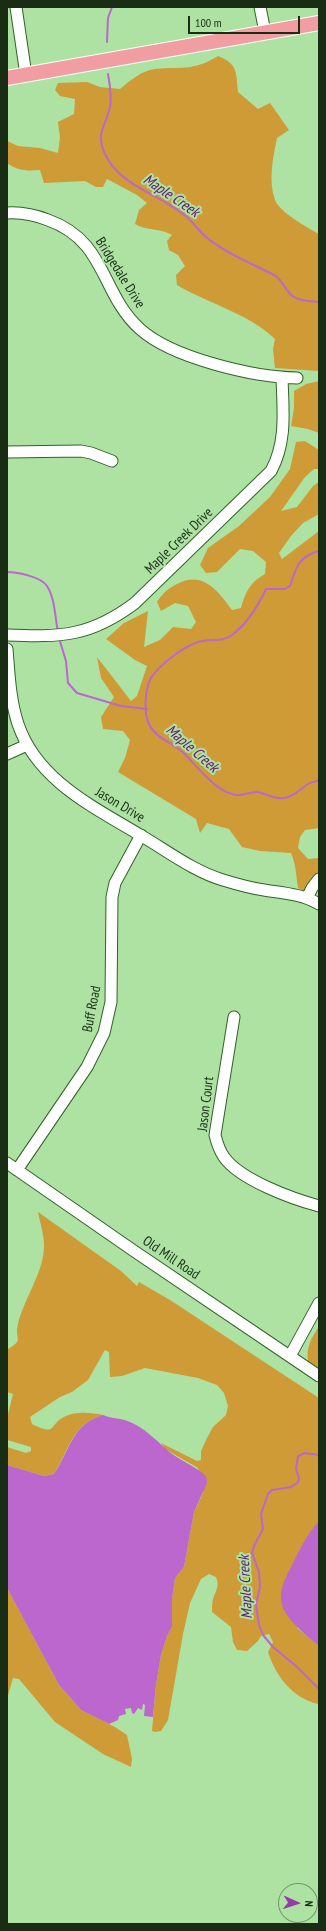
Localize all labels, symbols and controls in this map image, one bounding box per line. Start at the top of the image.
scale bar [190,8,302,34]
text: 100 m [195,15,222,30]
water label: Maple Creek [140,171,202,221]
street label: Bridgedale Drive [92,234,148,312]
street label: Maple Creek Drive [142,504,216,578]
water label: Maple Creek [162,721,222,777]
street label: Jason Drive [92,784,148,826]
street label: Buff Road [79,984,105,1034]
street label: Jason Court [194,1076,218,1132]
street label: Old Mill Road [139,1233,203,1283]
water label: Maple Creek [235,1555,257,1619]
north arrow [278,1883,318,1923]
text: N [302,1900,316,1907]

